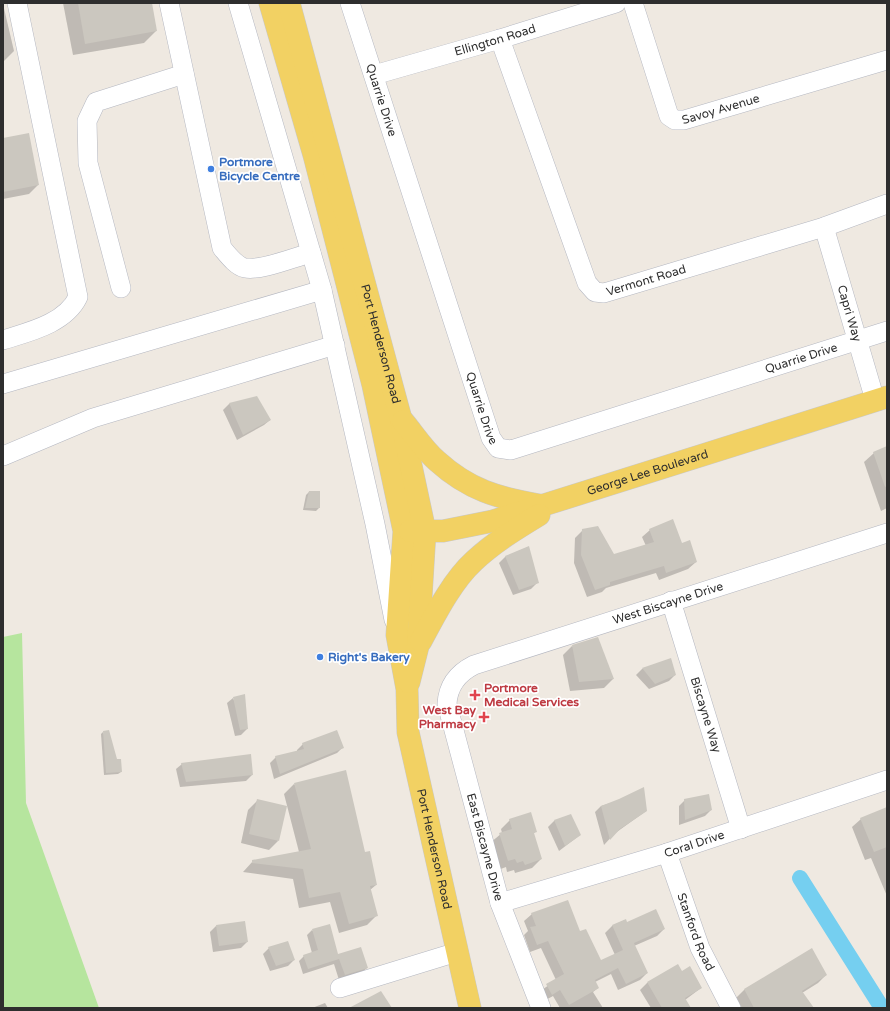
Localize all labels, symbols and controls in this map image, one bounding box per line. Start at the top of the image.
street label: Ellington Road [453,21,537,59]
street label: Quarrie Drive [363,62,400,138]
street label: Savoy Avenue [680,91,761,127]
place label: Portmore Bicycle Centre [219,155,300,184]
marker: Portmore Bicycle Centre [206,164,216,174]
street label: Vermont Road [605,262,688,299]
street label: Port Henderson Road [358,283,404,405]
street label: Capri Way [835,283,865,344]
street label: Quarrie Drive [763,340,839,376]
street label: Quarrie Drive [463,370,501,447]
street label: George Lee Boulevard [585,447,710,498]
street label: West Biscayne Drive [611,579,725,627]
place label: Right's Bakery [328,650,410,665]
marker: Right's Bakery [315,652,325,662]
street label: Biscayne Way [688,675,724,755]
place label: Portmore Medical Services [484,681,579,709]
marker: Portmore Medical Services [469,689,481,701]
place label: West Bay Pharmacy [419,703,477,732]
marker: West Bay Pharmacy [479,712,489,722]
street label: Port Henderson Road [414,787,455,911]
street label: East Biscayne Drive [464,792,506,903]
street label: Coral Drive [662,827,726,860]
street label: Stanford Road [674,891,718,973]

